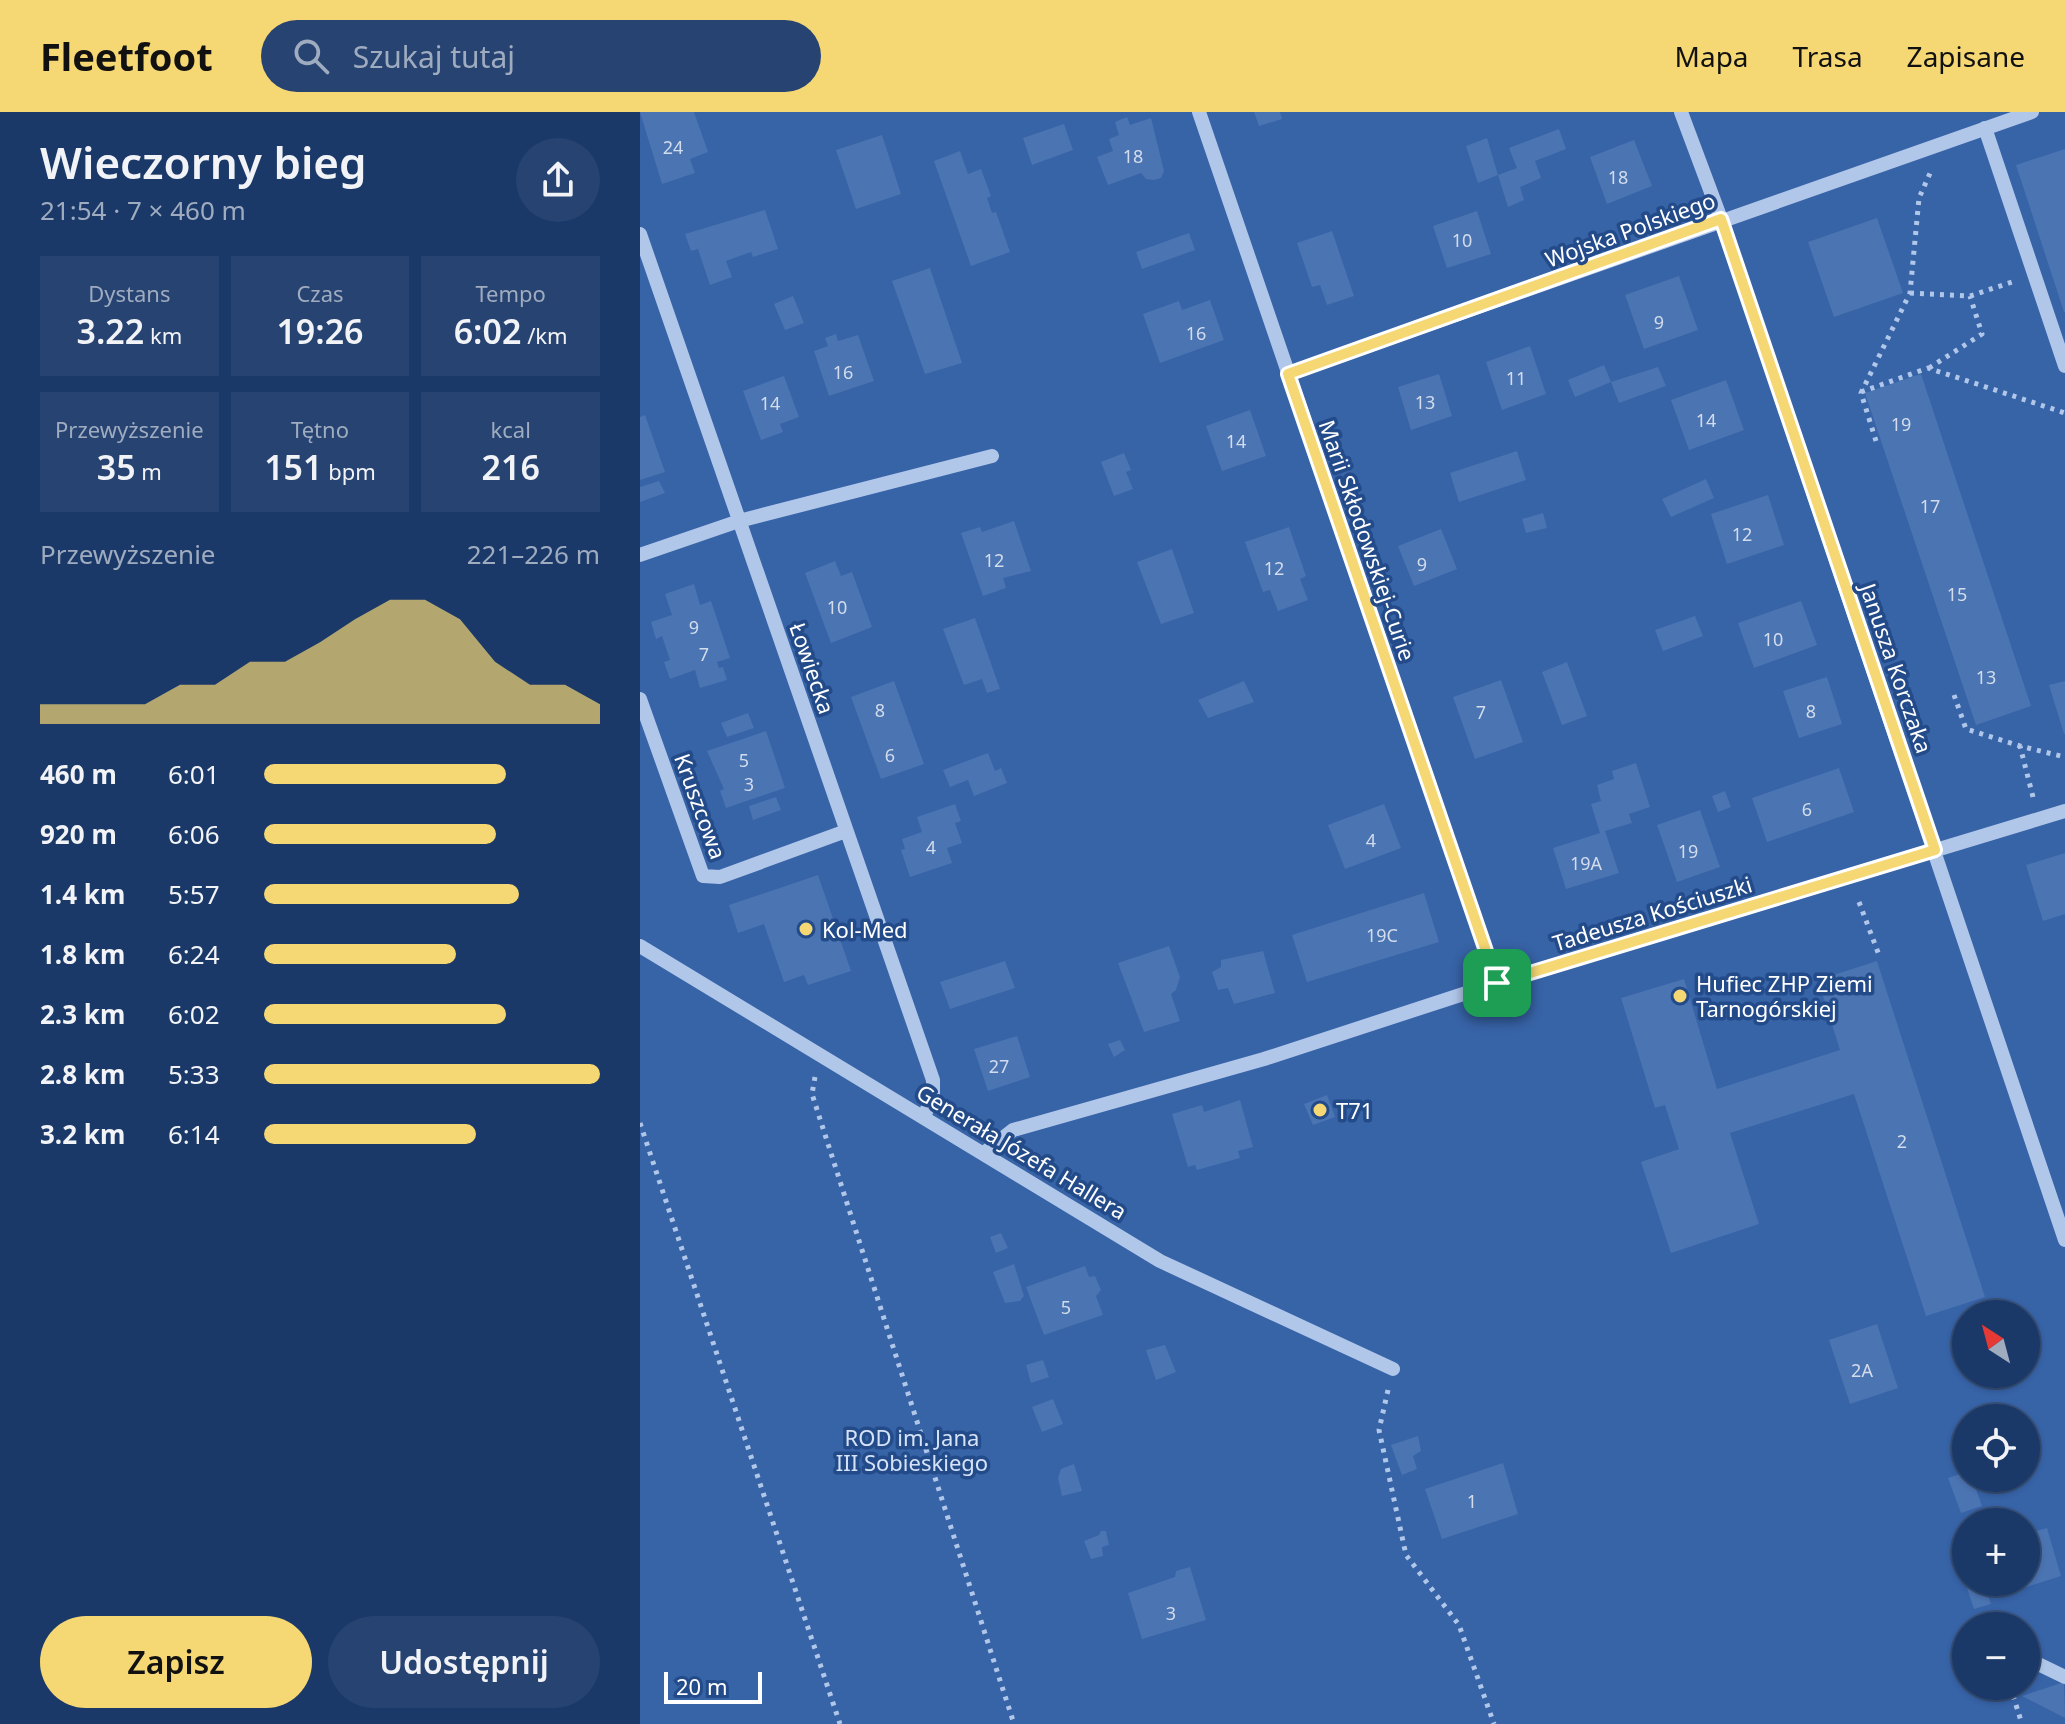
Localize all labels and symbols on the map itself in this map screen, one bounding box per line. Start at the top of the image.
house number: 24 [663,135,683,159]
house number: 18 [1123,144,1143,168]
house number: 18 [1608,165,1628,189]
street label: Wojska Polskiego [1541,184,1719,274]
house number: 10 [1452,228,1472,252]
house number: 9 [1654,310,1664,334]
house number: 16 [1186,321,1206,345]
house number: 16 [833,360,853,384]
house number: 11 [1506,366,1526,390]
house number: 13 [1415,390,1435,414]
house number: 14 [760,391,780,415]
house number: 14 [1696,408,1716,432]
house number: 19 [1891,412,1911,436]
street label: Marii Skłodowskiej-Curie [1313,416,1423,664]
house number: 14 [1226,429,1246,453]
house number: 17 [1920,494,1940,518]
house number: 12 [1732,522,1752,546]
house number: 12 [984,548,1004,572]
house number: 9 [1417,552,1427,576]
house number: 12 [1264,556,1284,580]
street label: Janusza Korczaka [1853,577,1940,757]
house number: 15 [1947,582,1967,606]
house number: 10 [827,595,847,619]
house number: 9 [689,615,699,639]
street label: Łowiecka [783,618,843,718]
house number: 10 [1763,627,1783,651]
house number: 7 [699,642,709,666]
house number: 13 [1976,665,1996,689]
house number: 8 [875,698,885,722]
house number: 8 [1806,699,1816,723]
house number: 7 [1476,700,1486,724]
house number: 6 [885,743,895,767]
house number: 5 [739,748,749,772]
street label: Kruszcowa [668,749,734,863]
house number: 3 [744,772,754,796]
house number: 6 [1802,797,1812,821]
house number: 4 [1366,828,1376,852]
house number: 4 [926,835,936,859]
house number: 19 [1678,839,1698,863]
house number: 19A [1570,851,1603,875]
street label: Tadeusza Kościuszki [1549,868,1755,958]
place label: Kol-Med [822,914,908,944]
marker: Kol-Med [797,920,815,938]
house number: 19C [1366,923,1398,947]
pin [1463,949,1531,1017]
place label: Hufiec ZHP Ziemi Tarnogórskiej [1696,968,1873,1023]
marker: Hufiec ZHP Ziemi Tarnogórskiej [1671,987,1689,1005]
house number: 27 [989,1054,1009,1078]
street label: Generała Józefa Hallera [911,1076,1133,1226]
place label: T71 [1336,1095,1373,1125]
marker: T71 [1311,1101,1329,1119]
house number: 2 [1897,1129,1907,1153]
house number: 5 [1061,1295,1071,1319]
north arrow [1952,1300,2040,1388]
house number: 2A [1851,1358,1873,1382]
park label: ROD im. Jana III Sobieskiego [836,1422,988,1477]
house number: 1 [1467,1489,1477,1513]
house number: 3 [1166,1601,1176,1625]
scale bar [664,1668,762,1704]

